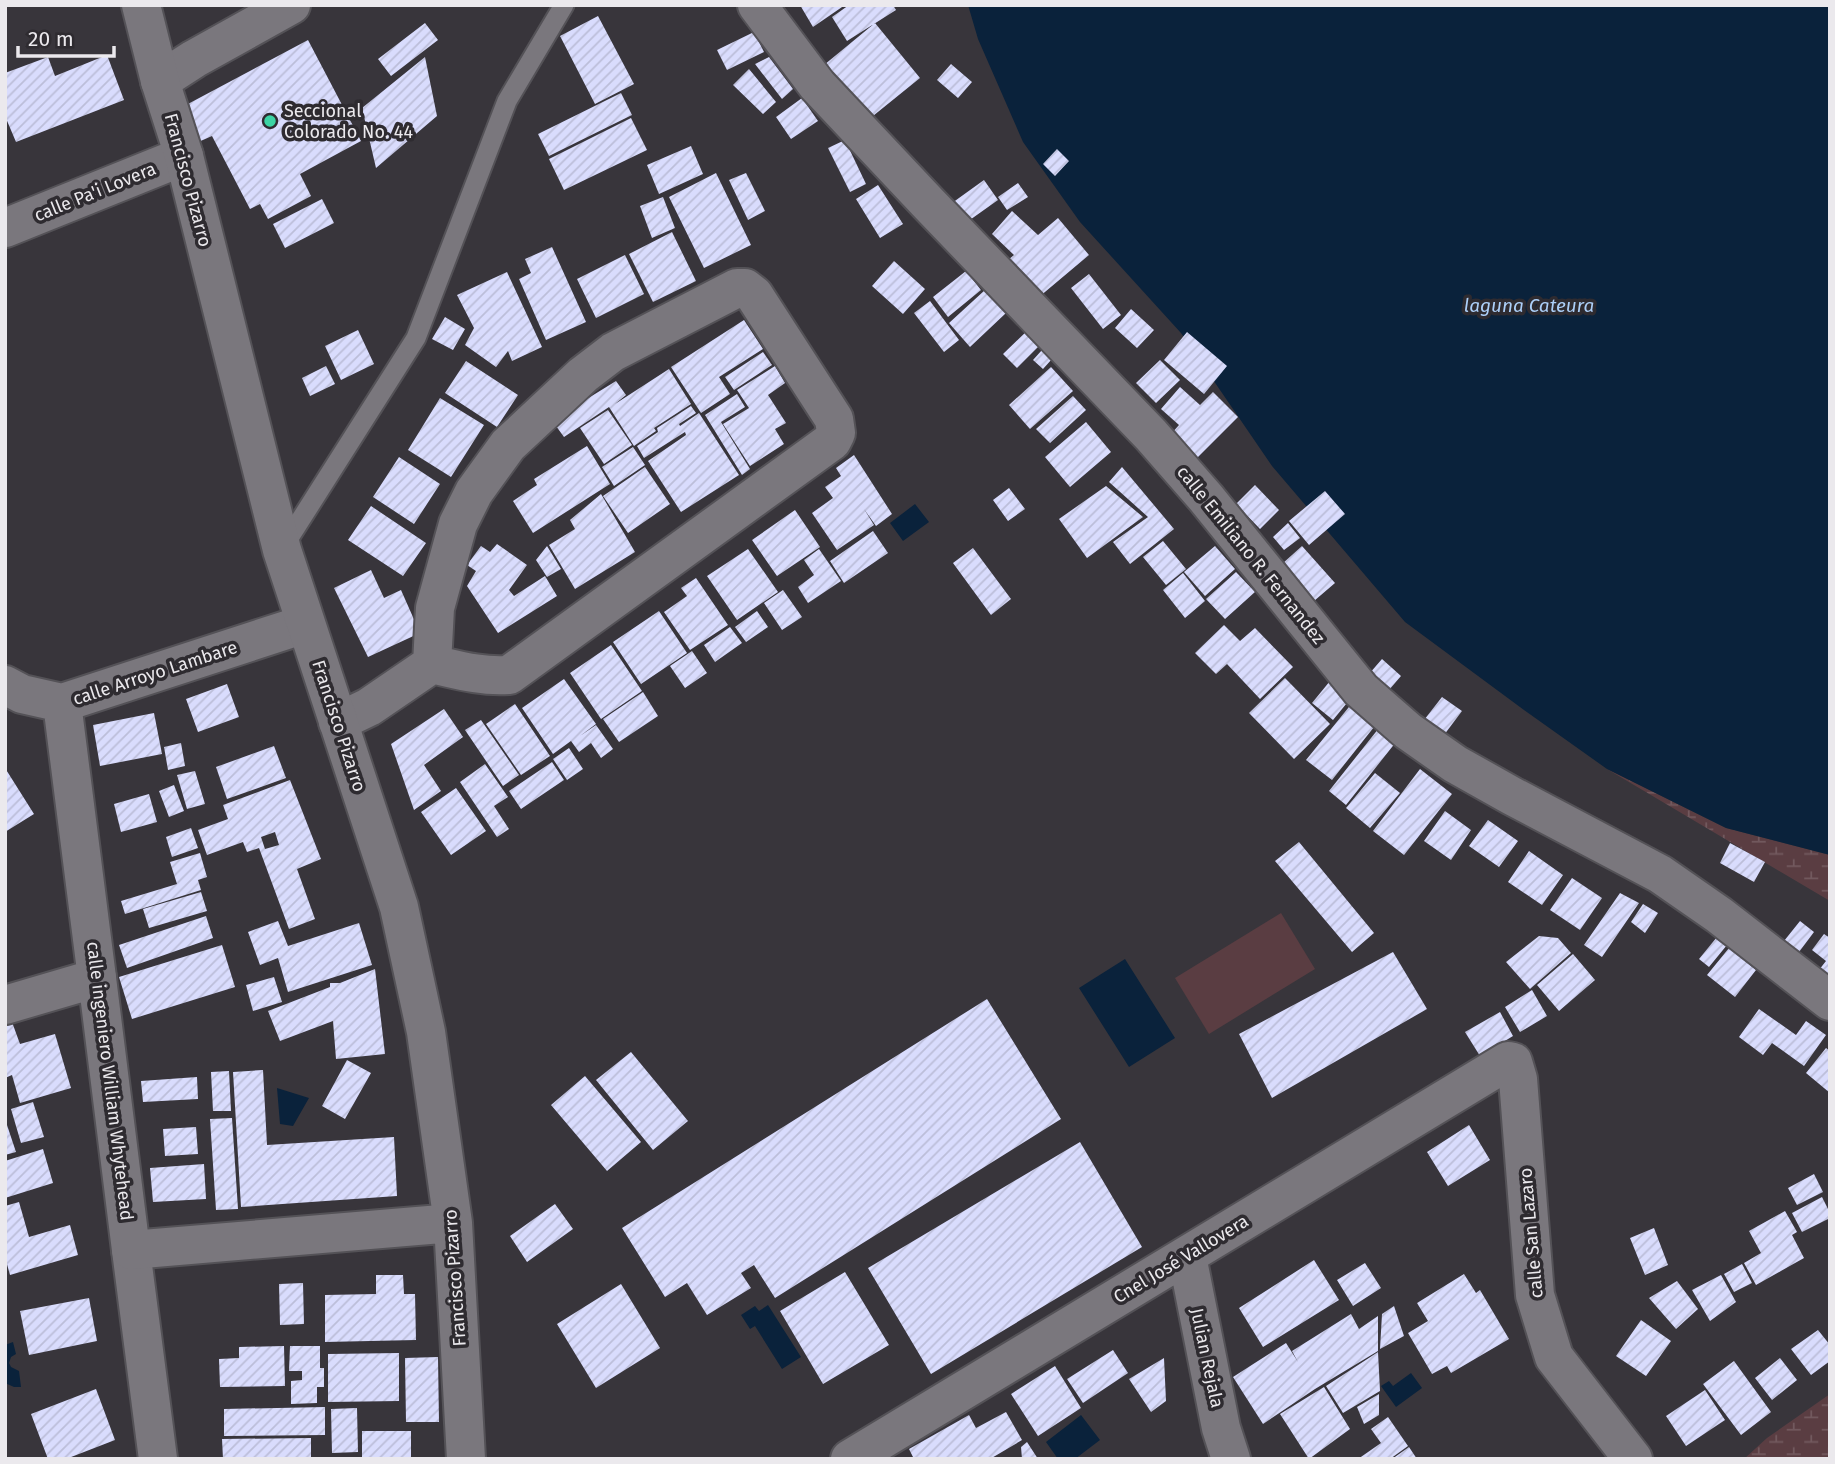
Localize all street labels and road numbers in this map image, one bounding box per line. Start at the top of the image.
street label: Francisco Pizarro [160,111,216,249]
street label: calle Pa'i Lovera [31,158,159,226]
street label: calle Emiliano R. Fernandez [1172,461,1330,649]
street label: calle Arroyo Lambare [70,636,240,710]
street label: Francisco Pizarro [307,657,371,795]
street label: calle ingeniero William Whytehead [82,940,138,1222]
street label: calle San Lazaro [1514,1167,1548,1299]
street label: Francisco Pizarro [439,1209,471,1347]
street label: Cnel José Vallovera [1109,1210,1253,1308]
street label: Julian Rejala [1186,1306,1228,1410]

